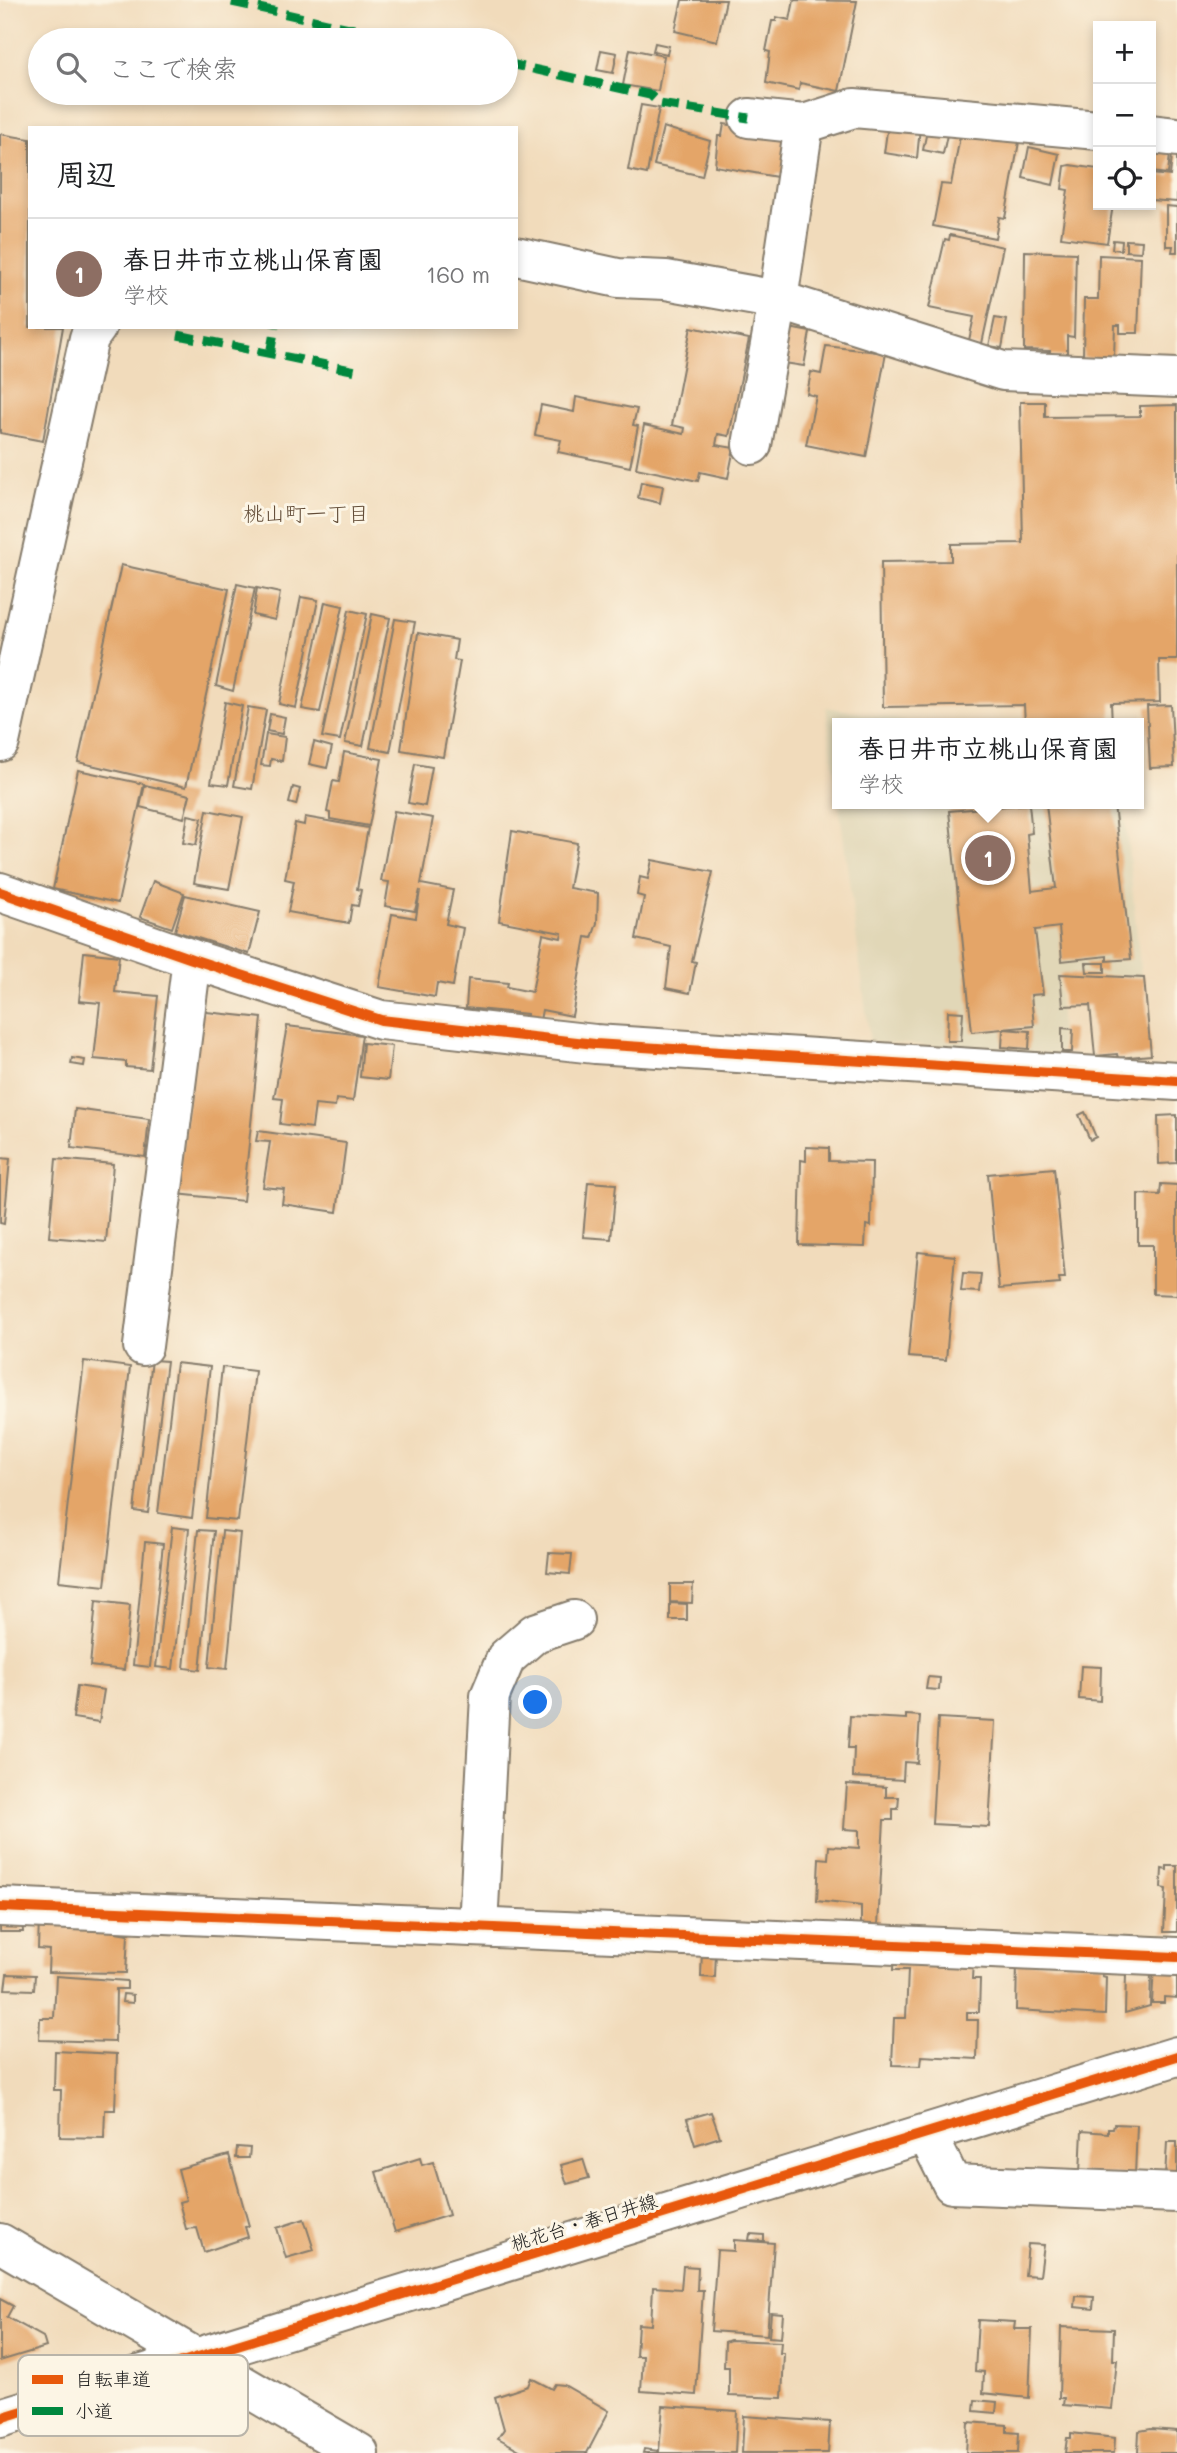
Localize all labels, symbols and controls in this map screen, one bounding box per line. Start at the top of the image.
map controls [1093,21,1156,210]
button: + [1093,21,1156,84]
search box [28,28,518,105]
icon: search [52,48,90,86]
text: ここで検索 [108,51,238,85]
button: − [1093,84,1156,147]
button: locate [1093,147,1156,210]
text: 周辺 [56,153,116,193]
text: 春日井市立桃山保育園 [123,242,383,276]
text: 1 [74,259,84,289]
text: 160 m [426,259,490,289]
text: 学校 [123,279,169,309]
district label: 桃山町一丁目 [243,499,369,526]
popup [832,718,1144,809]
text: 春日井市立桃山保育園 [858,731,1118,765]
text: 学校 [858,768,904,798]
pin: 1 [965,832,1011,884]
your location [518,1685,552,1719]
street label: 桃花台・春日井線 [508,2187,660,2256]
legend [18,2355,248,2436]
text: 自転車道 [75,2366,151,2391]
text: 小道 [75,2398,113,2423]

